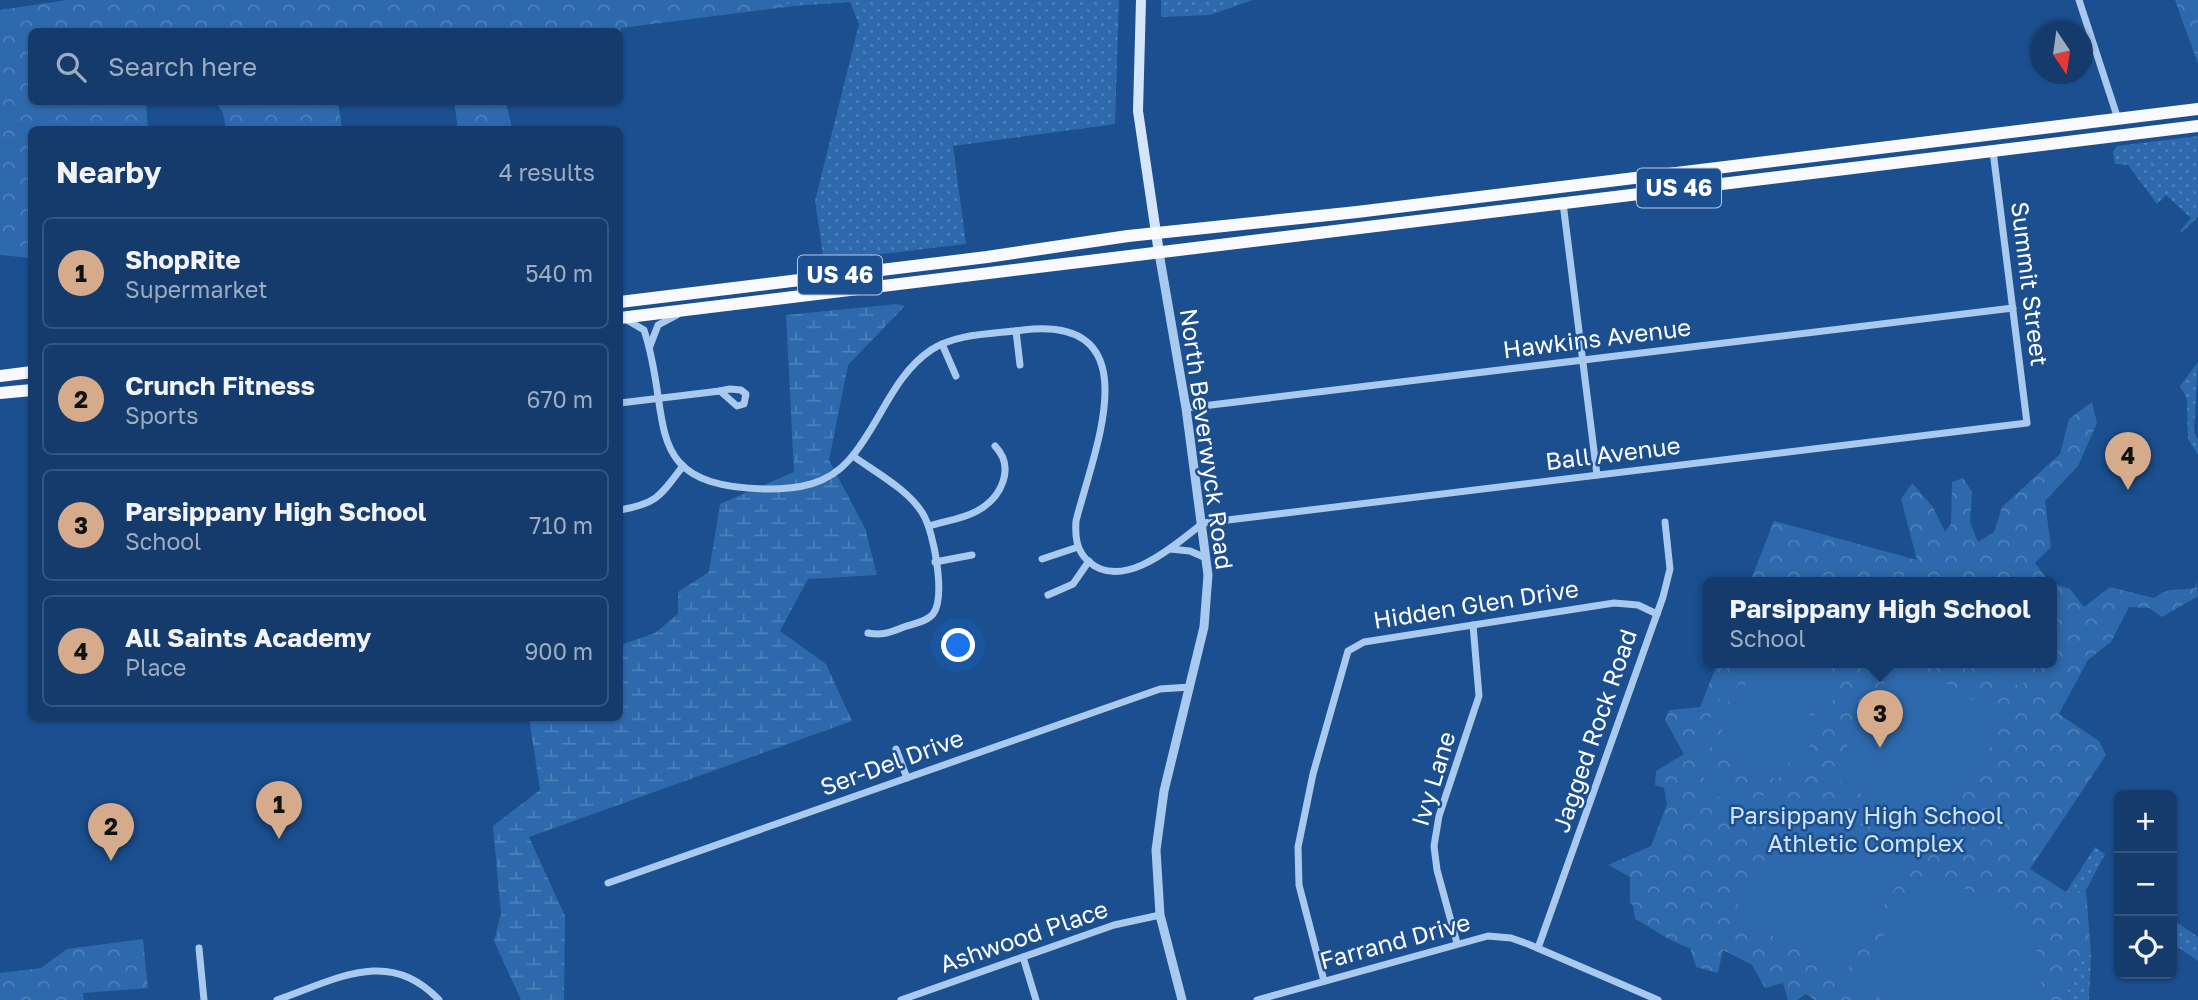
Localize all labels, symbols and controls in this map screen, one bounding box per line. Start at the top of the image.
north arrow [2030,21,2093,84]
search box [28,28,623,105]
icon: search [52,48,90,86]
text: Search here [108,51,257,82]
text: Nearby [56,154,161,190]
text: 4 results [499,158,595,186]
road number: US 46 [1637,168,1721,208]
street label: Summit Street [2006,200,2055,368]
text: ShopRite [125,244,241,275]
road number: US 46 [798,256,882,294]
text: 1 [75,259,87,287]
text: 540 m [525,259,593,287]
text: Supermarket [125,275,268,303]
street label: North Beverwyck Road [1175,306,1240,571]
street label: Hawkins Avenue [1501,312,1692,363]
text: Crunch Fitness [125,370,315,401]
text: 2 [74,385,88,413]
text: 670 m [527,385,593,413]
text: Sports [125,401,199,429]
street label: Ball Avenue [1544,430,1682,475]
pin: 4 [2105,432,2151,490]
text: Parsippany High School [125,496,427,527]
text: 3 [74,511,88,539]
text: 710 m [529,511,593,539]
text: School [125,527,201,555]
street label: Hidden Glen Drive [1371,573,1580,634]
popup [1703,577,2057,668]
text: Parsippany High School [1729,593,2031,624]
text: All Saints Academy [125,622,371,653]
text: School [1729,624,1806,652]
street label: Jagged Rock Road [1545,625,1642,836]
your location [941,628,975,662]
text: 4 [74,637,88,665]
text: 900 m [524,637,593,665]
text: Place [125,653,186,681]
pin: 3 [1857,690,1903,748]
street label: Ser-Del Drive [816,722,967,801]
street label: Ivy Lane [1404,728,1461,829]
pin: 1 [256,781,302,839]
map controls [2114,790,2177,979]
button: + [2114,790,2177,853]
park label: Parsippany High School Athletic Complex [1729,800,2003,857]
pin: 2 [88,803,134,861]
button: − [2114,853,2177,916]
street label: Ashwood Place [936,893,1111,978]
street label: Farrand Drive [1316,907,1473,975]
button: locate [2114,916,2177,979]

